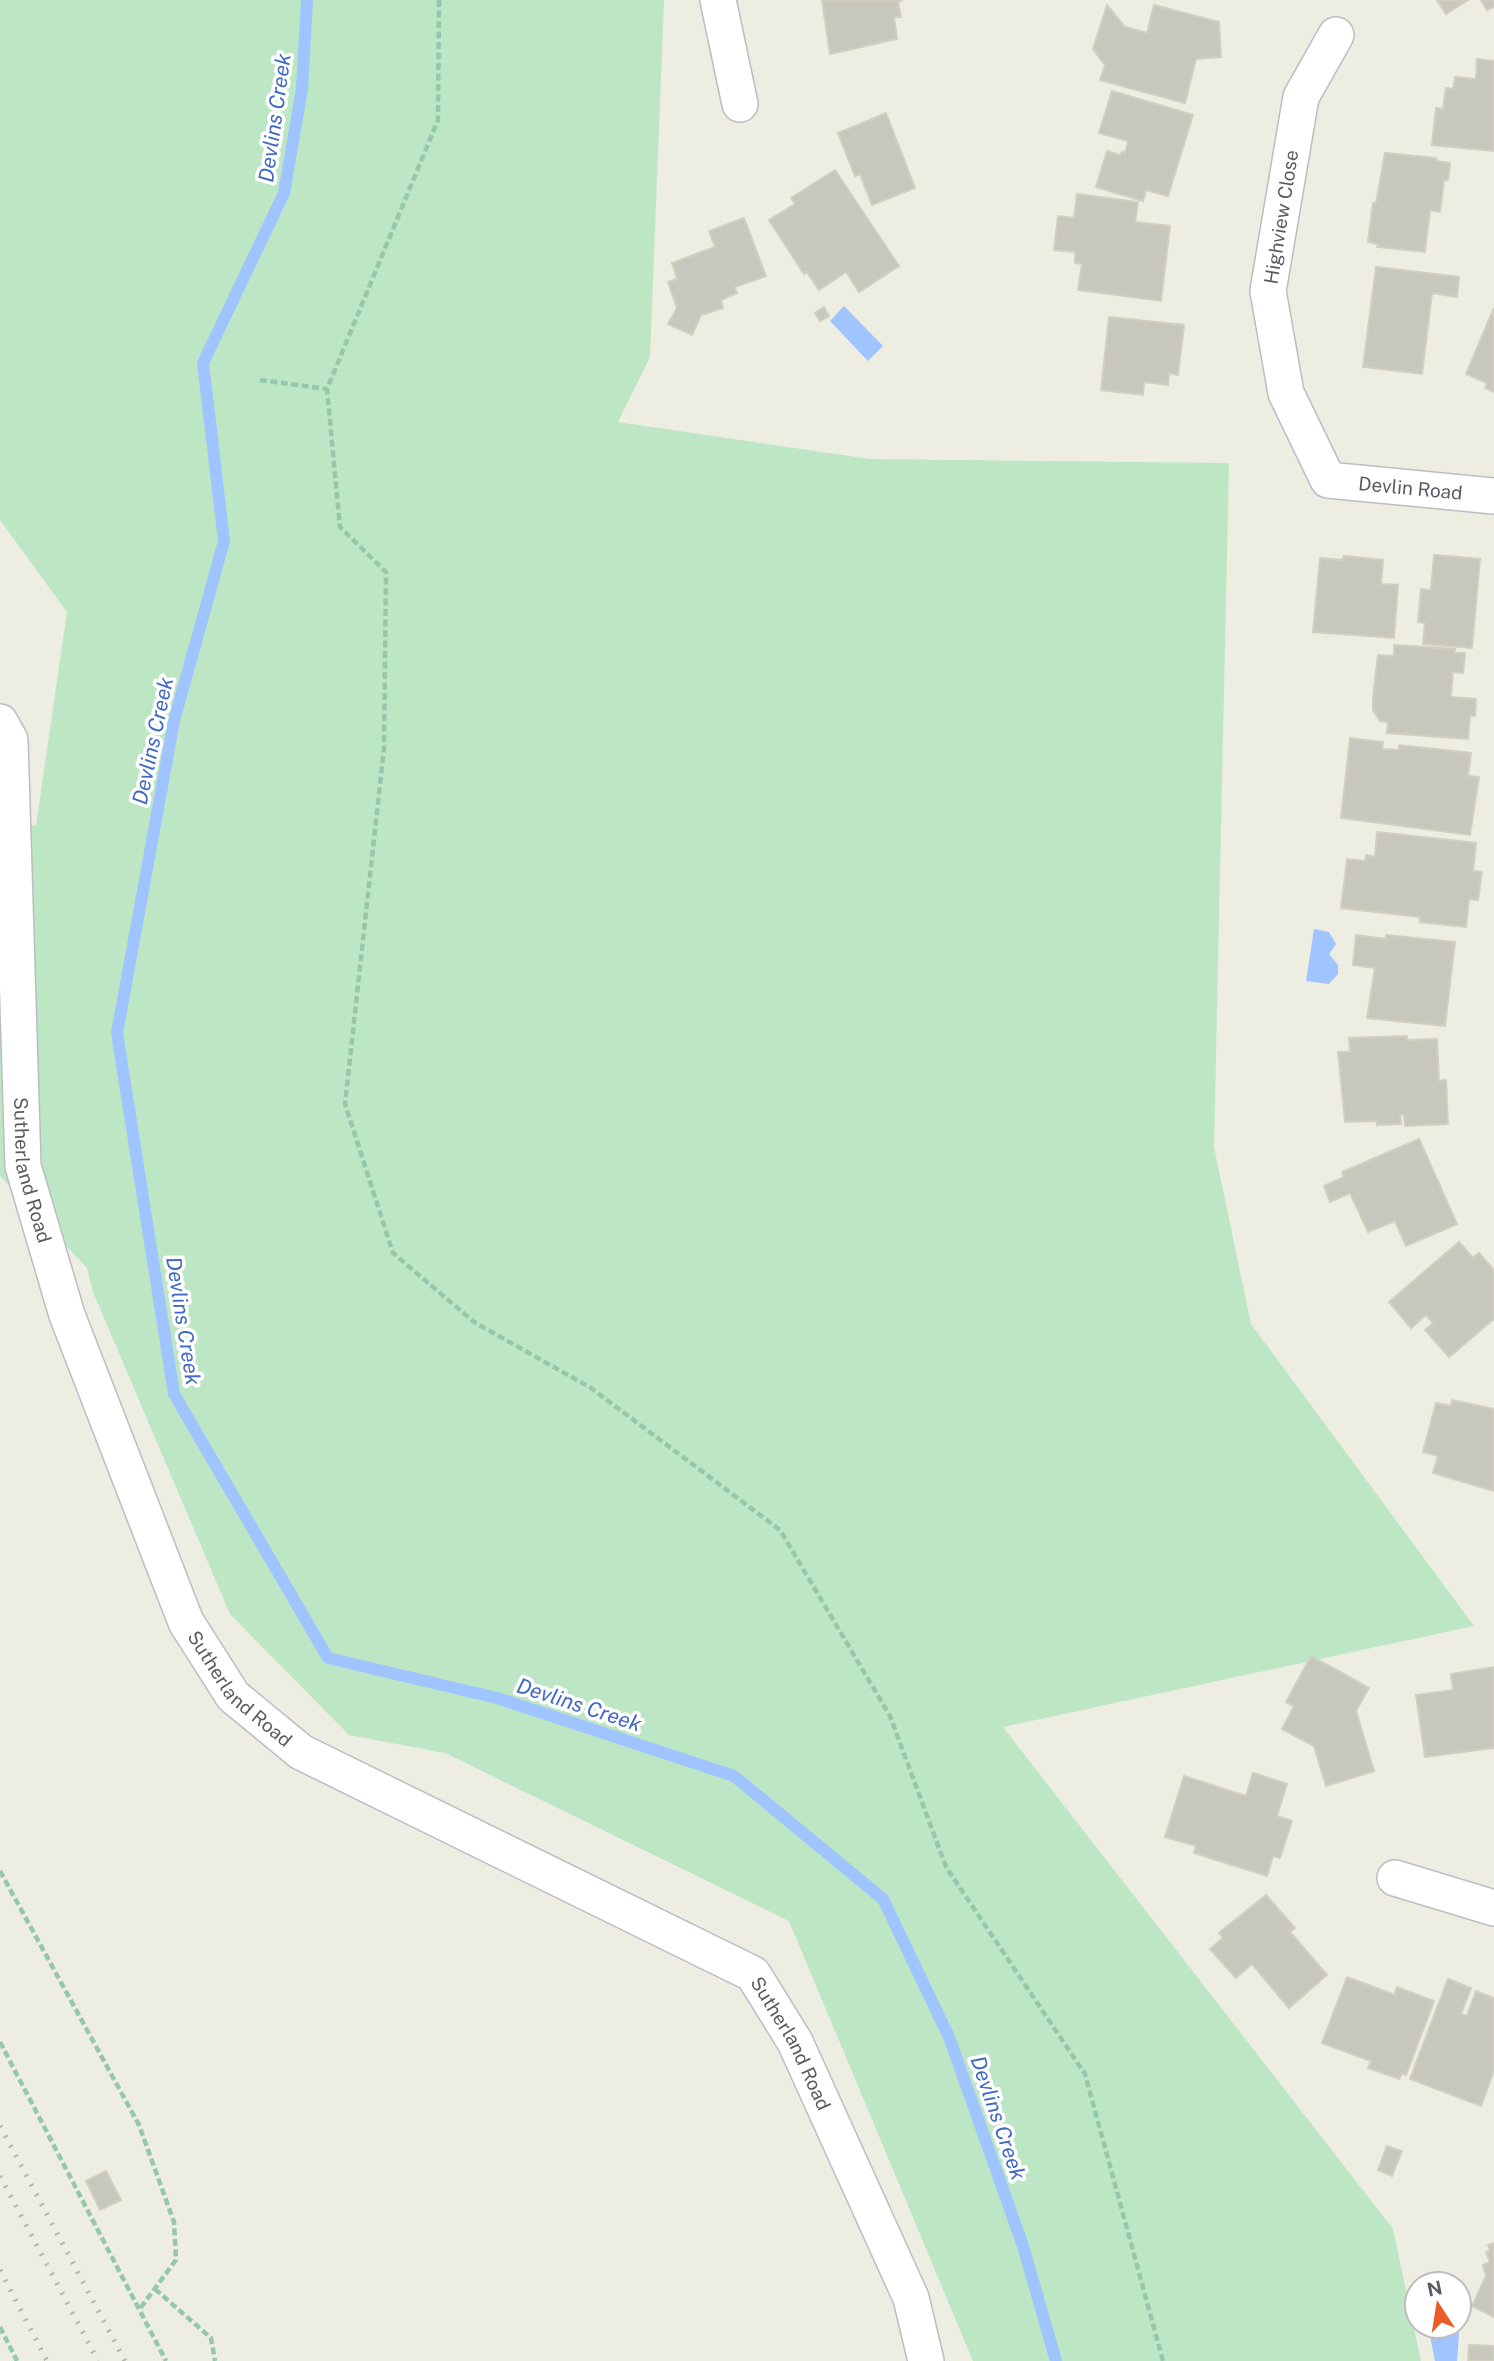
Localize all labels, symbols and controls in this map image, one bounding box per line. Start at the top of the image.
water label: Devlins Creek [253,51,296,184]
street label: Highview Close [1260,148,1302,286]
street label: Devlin Road [1357,472,1464,504]
water label: Devlins Creek [127,674,178,807]
street label: Sutherland Road [10,1097,56,1245]
water label: Devlins Creek [161,1255,206,1388]
street label: Sutherland Road [183,1627,296,1751]
water label: Devlins Creek [514,1673,645,1737]
street label: Sutherland Road [746,1972,835,2114]
water label: Devlins Creek [966,2053,1032,2184]
north arrow [1403,2270,1473,2340]
text: N [1425,2276,1444,2301]

